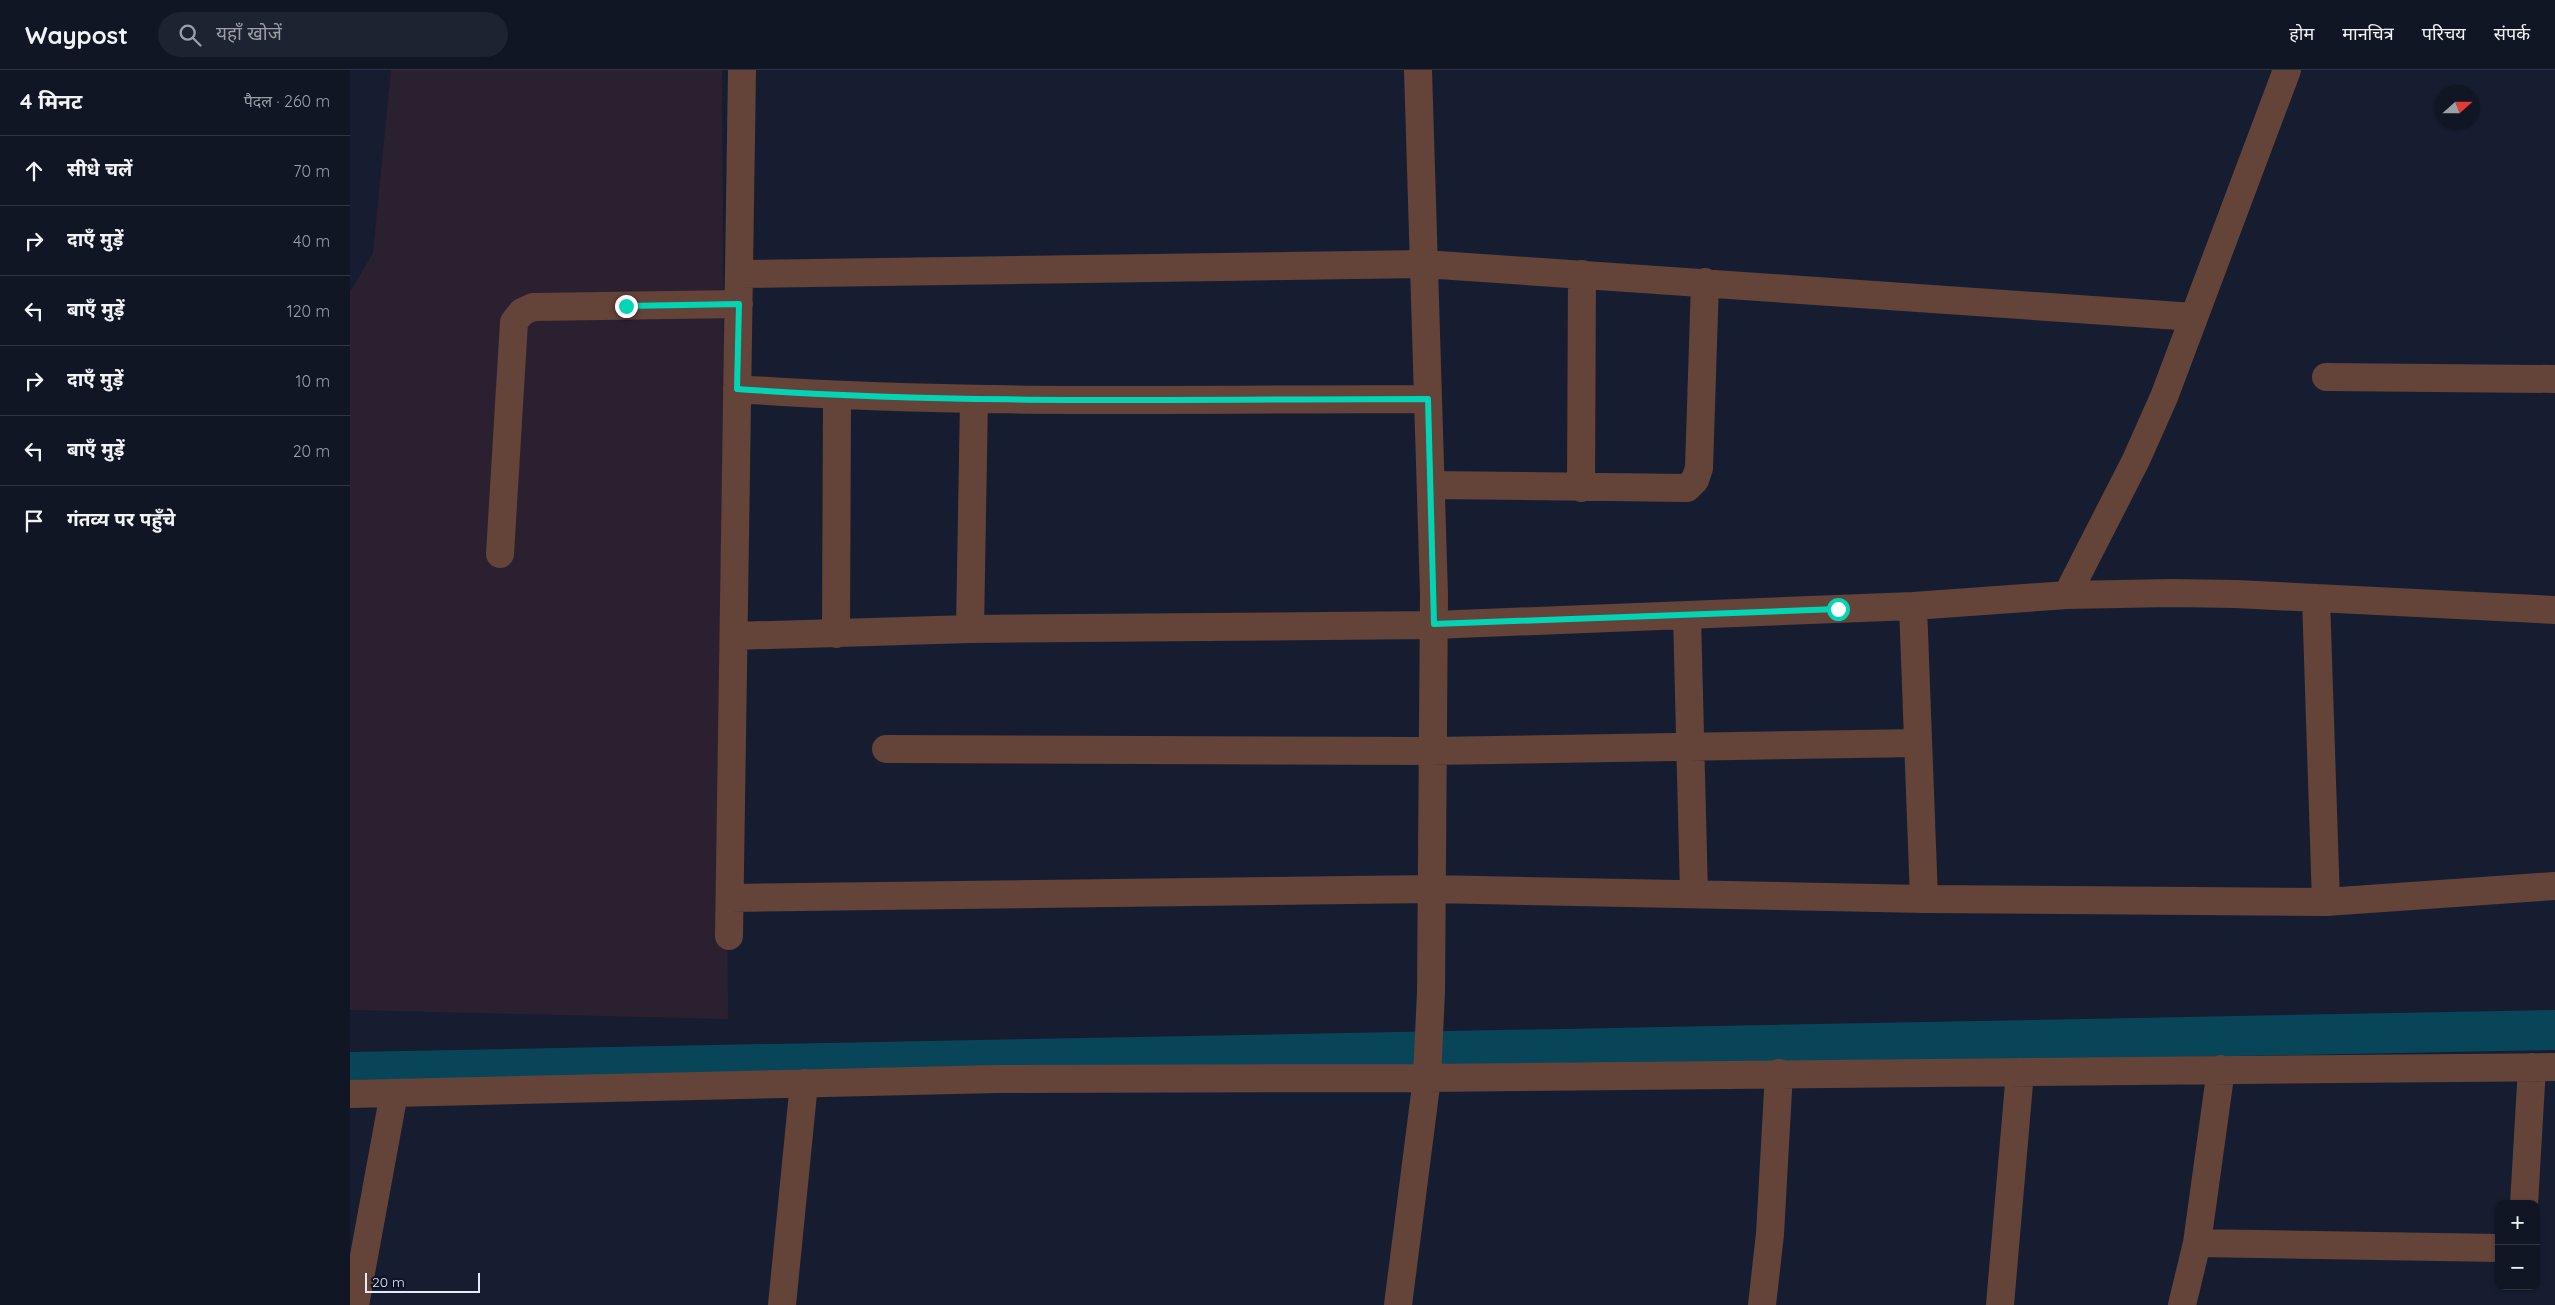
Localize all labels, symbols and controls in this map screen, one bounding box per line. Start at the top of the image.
search box [158,12,508,57]
text: Waypost [25,20,128,50]
icon: search [176,21,204,49]
text: यहाँ खोजें [216,21,282,45]
text: होम [2289,22,2314,45]
text: मानचित्र [2342,22,2394,45]
text: परिचय [2422,22,2466,45]
text: संपर्क [2494,22,2530,45]
north arrow [2435,85,2480,130]
text: 4 मिनट [20,88,82,114]
text: पैदल · 260 m [244,91,330,111]
icon: ahead [20,157,48,185]
text: सीधे चलें [67,157,132,181]
text: 70 m [293,161,330,181]
icon: right [20,227,48,255]
text: दाएँ मुड़ें [67,227,123,251]
text: 40 m [293,231,330,251]
route end [615,295,638,318]
icon: left [20,297,48,325]
text: बाएँ मुड़ें [67,297,124,321]
text: 120 m [287,301,330,321]
icon: right [20,367,48,395]
text: दाएँ मुड़ें [67,367,123,391]
text: 10 m [296,371,330,391]
icon: left [20,437,48,465]
text: बाएँ मुड़ें [67,437,124,461]
text: 20 m [293,441,330,461]
icon: arrive [20,507,48,535]
text: गंतव्य पर पहुँचे [67,507,175,531]
route start [1827,598,1850,621]
map controls [2495,1200,2540,1290]
button: + [2495,1200,2540,1245]
button: − [2495,1245,2540,1290]
scale bar [365,1270,480,1293]
text: 20 m [372,1273,405,1291]

